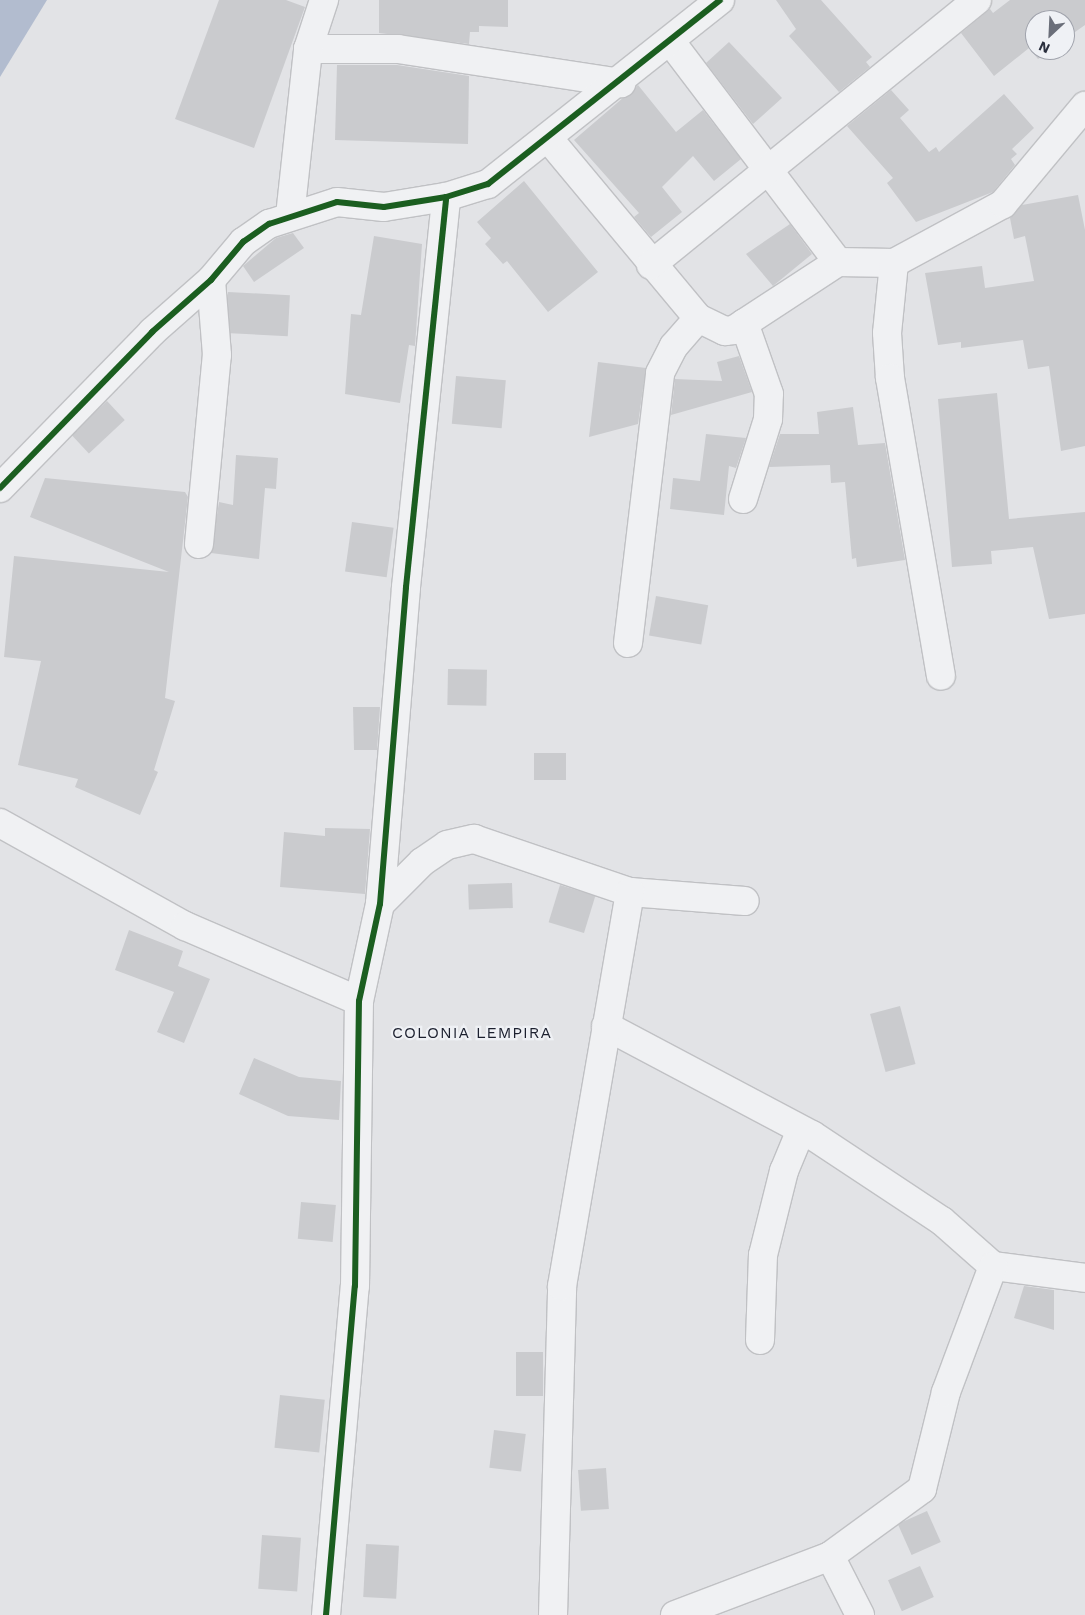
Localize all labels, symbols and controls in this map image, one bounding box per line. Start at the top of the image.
north arrow [1025,10,1075,60]
text: N [1036,38,1052,57]
district label: COLONIA LEMPIRA [390,1023,554,1043]

